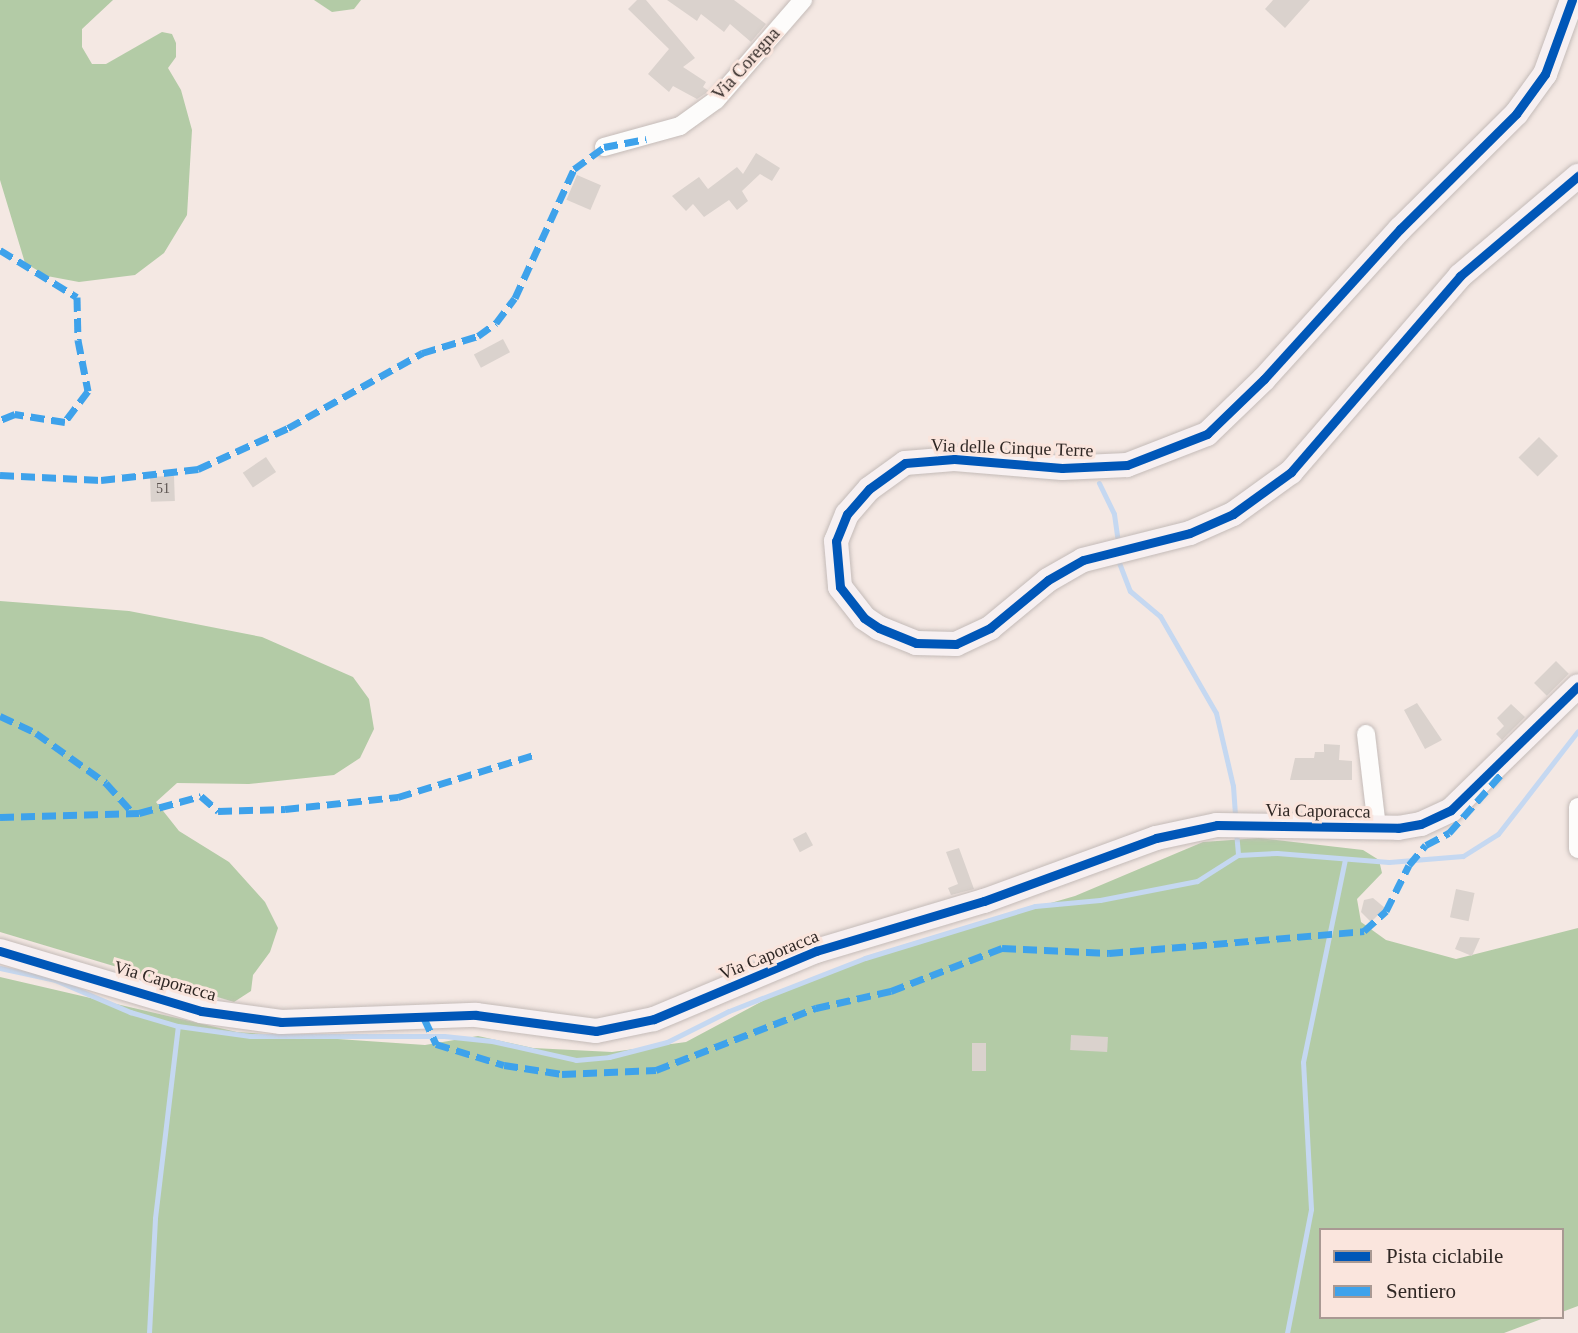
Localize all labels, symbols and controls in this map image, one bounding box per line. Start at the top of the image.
street label: Via Coregna [708,23,784,105]
street label: Via delle Cinque Terre [930,434,1094,462]
house number: 51 [156,481,170,497]
street label: Via Caporacca [1265,799,1371,823]
street label: Via Caporacca [716,925,822,985]
street label: Via Caporacca [111,956,219,1006]
legend [1319,1228,1564,1319]
text: Pista ciclabile [1386,1244,1503,1268]
text: Sentiero [1386,1279,1456,1303]

